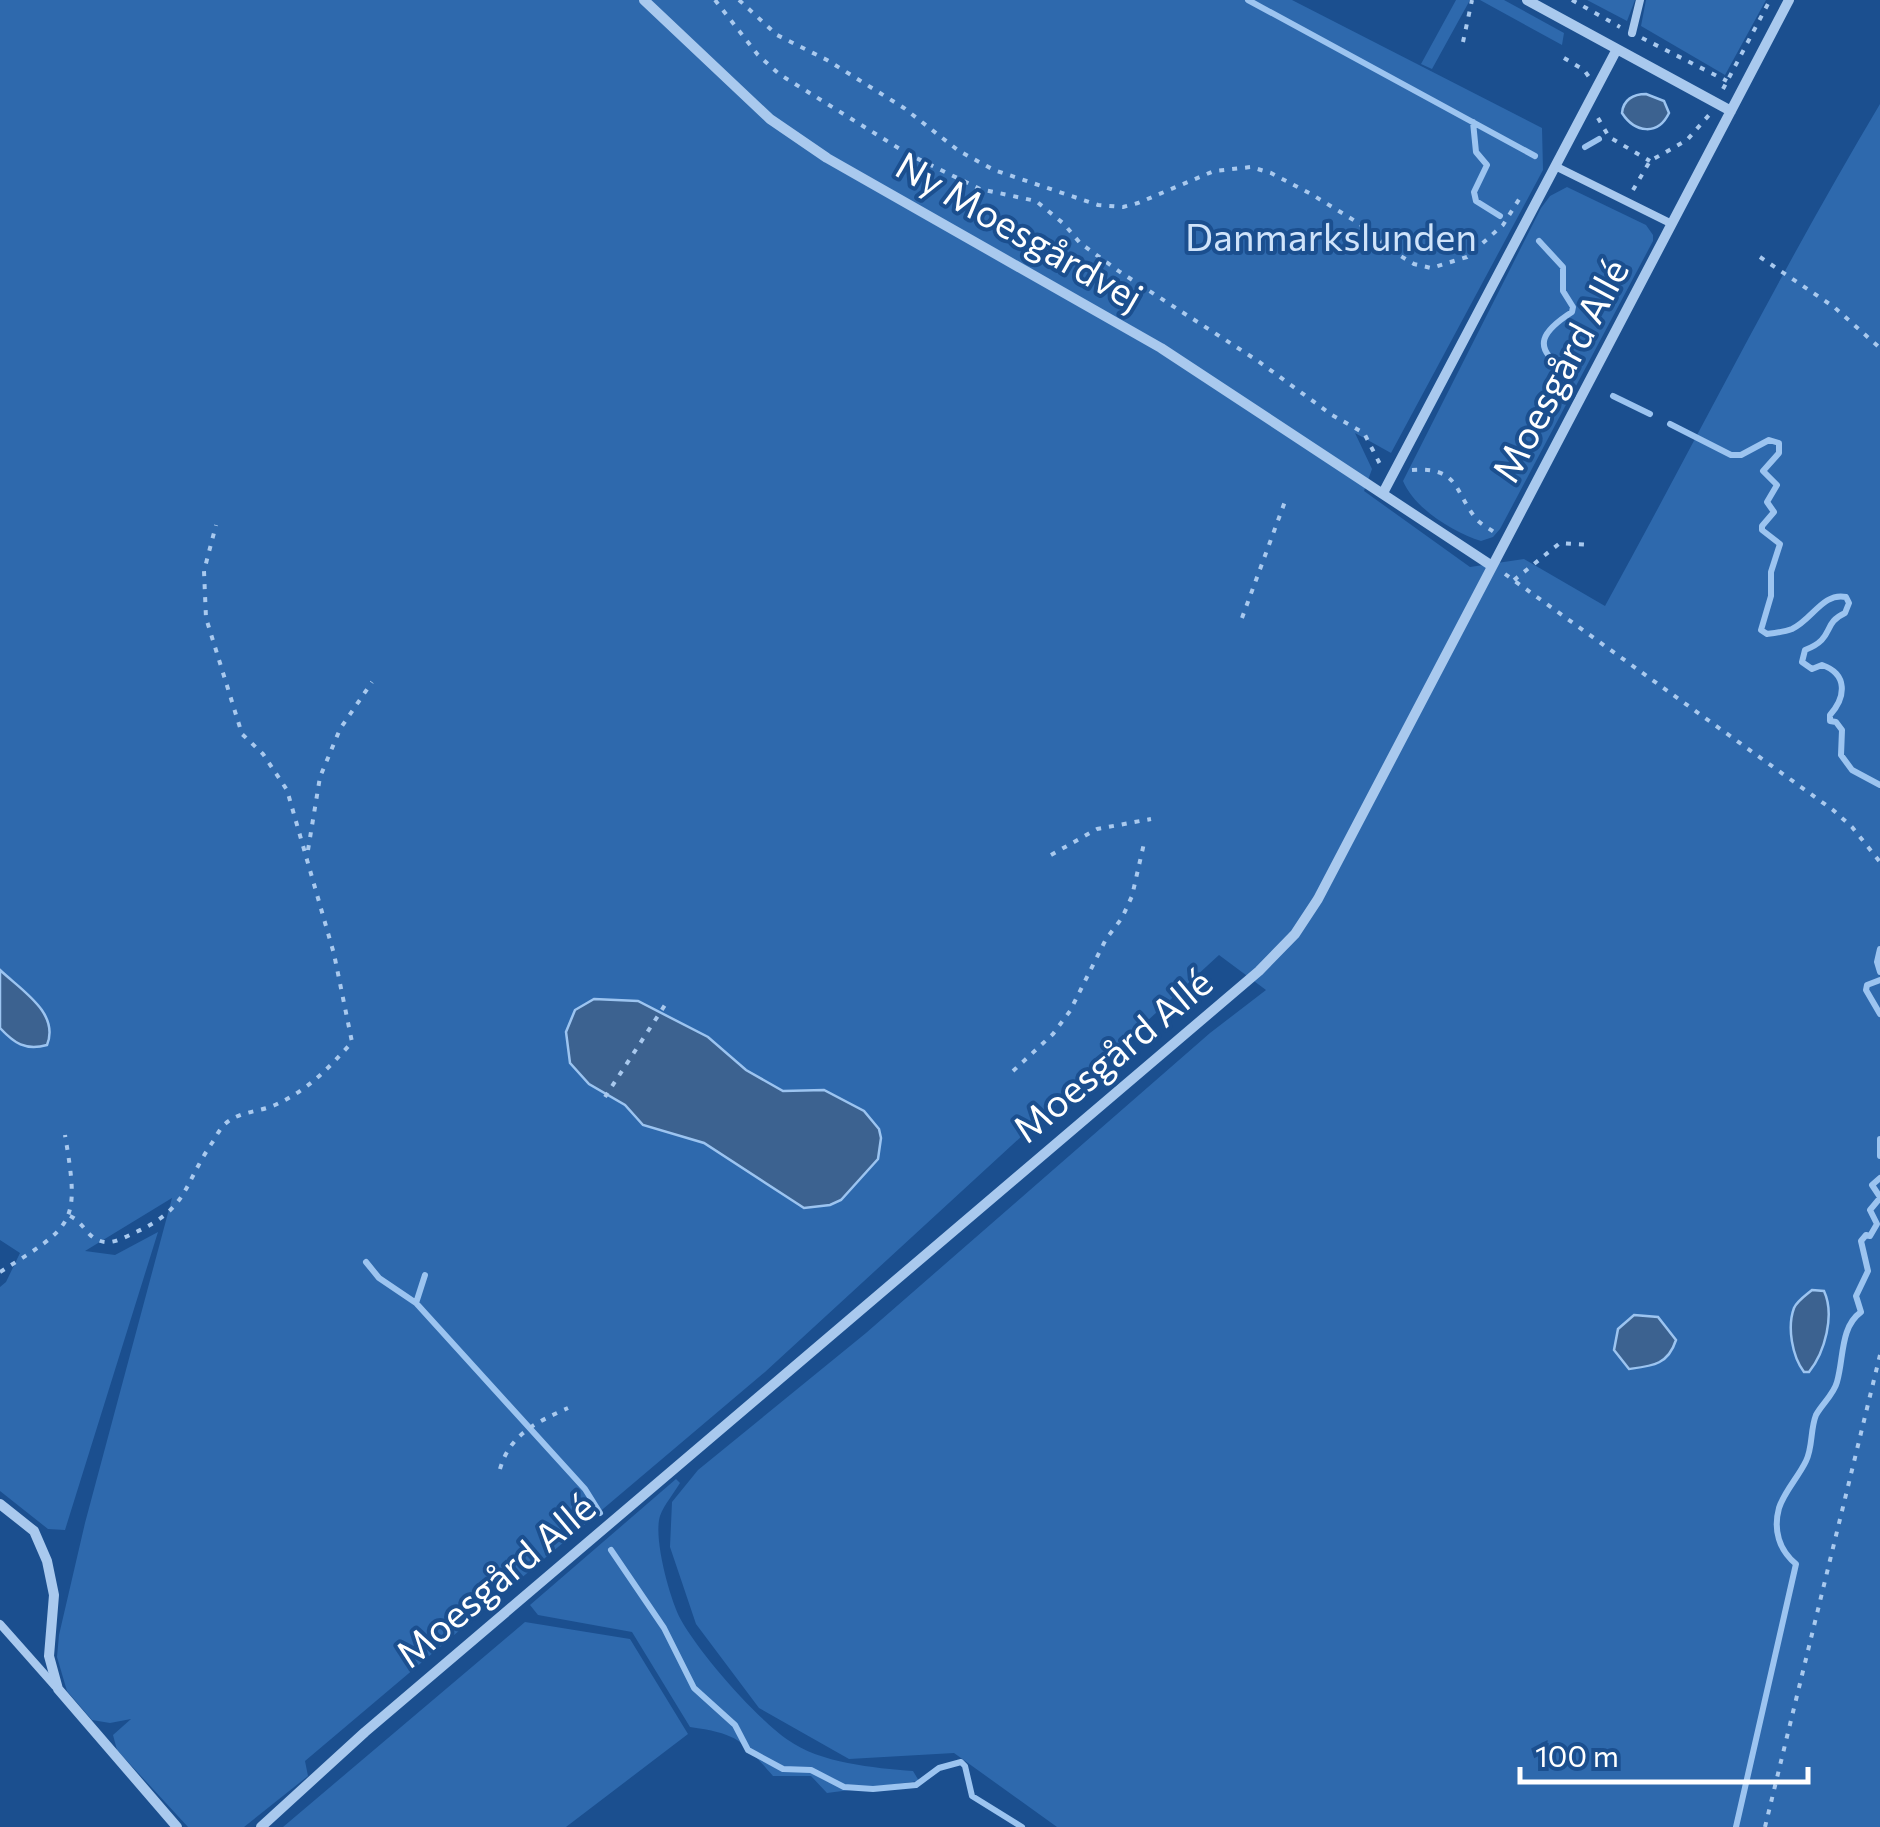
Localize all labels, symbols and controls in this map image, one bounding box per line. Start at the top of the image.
street label: Ny Moesgårdvej [889,140,1152,319]
park label: Danmarkslunden [1185,212,1477,259]
street label: Moesgård Allé [1480,250,1637,489]
street label: Moesgård Allé [1002,957,1221,1151]
street label: Moesgård Allé [385,1482,604,1676]
scale bar [1520,1722,1808,1784]
text: 100 m [1535,1736,1619,1773]

